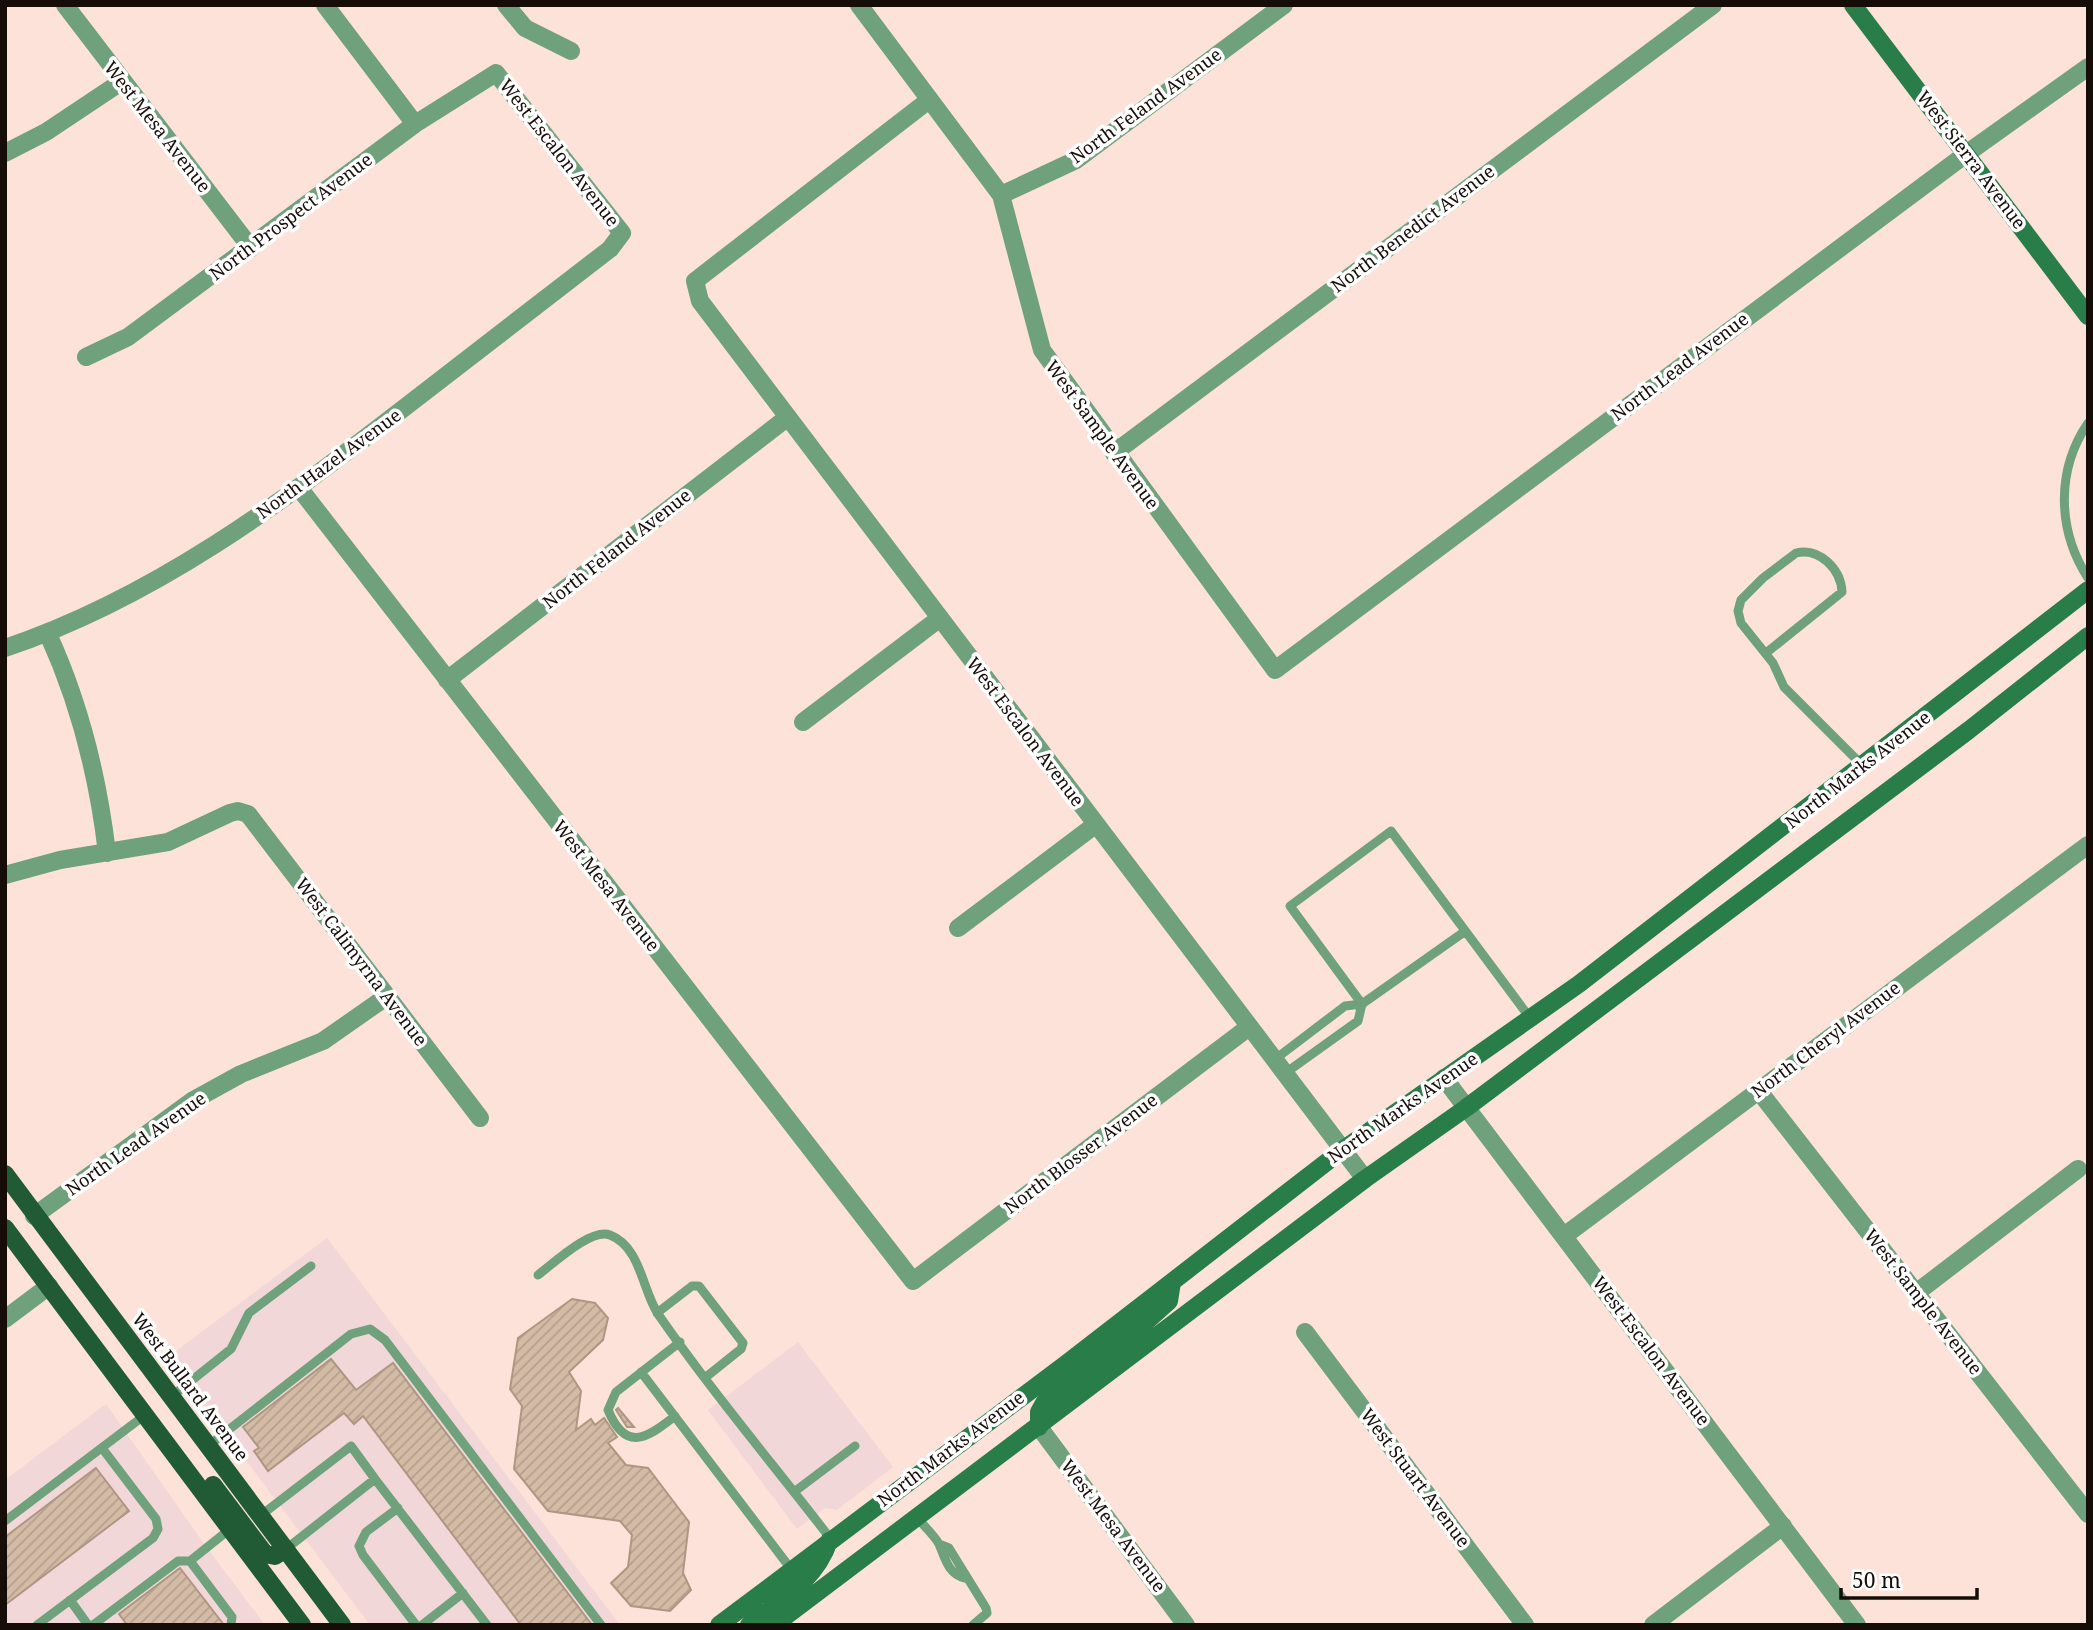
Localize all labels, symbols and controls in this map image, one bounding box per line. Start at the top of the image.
street label: North Feland Avenue [1065,42,1226,168]
street label: West Mesa Avenue [99,56,217,197]
street label: West Escalon Avenue [494,74,625,231]
street label: West Sierra Avenue [1912,85,2032,233]
street label: North Prospect Avenue [204,147,377,285]
street label: North Benedict Avenue [1326,159,1499,298]
street label: North Lead Avenue [1606,307,1753,426]
street label: West Sample Avenue [1041,355,1165,514]
street label: North Hazel Avenue [251,403,405,524]
street label: North Feland Avenue [537,483,695,614]
street label: West Escalon Avenue [962,652,1090,811]
street label: North Marks Avenue [1780,705,1935,834]
street label: West Mesa Avenue [548,815,666,956]
street label: West Calimyrna Avenue [290,872,433,1051]
street label: North Cheryl Avenue [1746,975,1905,1103]
street label: North Marks Avenue [1323,1046,1482,1168]
street label: North Lead Avenue [61,1086,210,1201]
street label: North Blosser Avenue [999,1088,1162,1219]
street label: West Sample Avenue [1859,1224,1988,1379]
street label: West Escalon Avenue [1588,1271,1716,1430]
street label: West Bullard Avenue [127,1307,254,1465]
street label: North Marks Avenue [872,1385,1029,1511]
street label: West Stuart Avenue [1356,1403,1476,1552]
street label: West Mesa Avenue [1056,1454,1172,1597]
scale bar [1841,1556,1978,1600]
text: 50 m [1852,1566,1901,1594]

